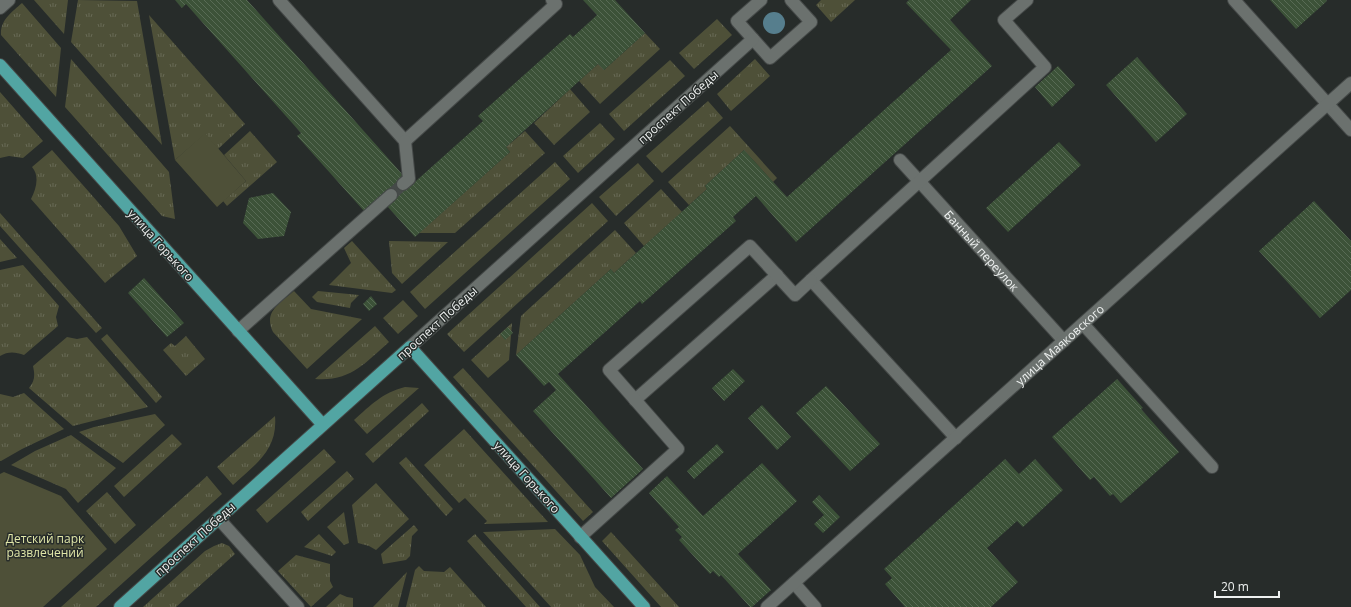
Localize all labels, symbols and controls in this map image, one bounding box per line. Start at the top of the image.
street label: проспект Победы [634,66,722,148]
street label: улица Горького [124,205,198,285]
street label: Банный переулок [941,206,1024,295]
street label: проспект Победы [393,282,481,364]
street label: улица Маяковского [1011,300,1108,389]
street label: улица Горького [490,437,564,517]
street label: проспект Победы [151,498,239,580]
park label: Детский парк развлечений [6,530,85,561]
scale bar [1215,573,1279,599]
text: 20 m [1221,578,1249,595]

